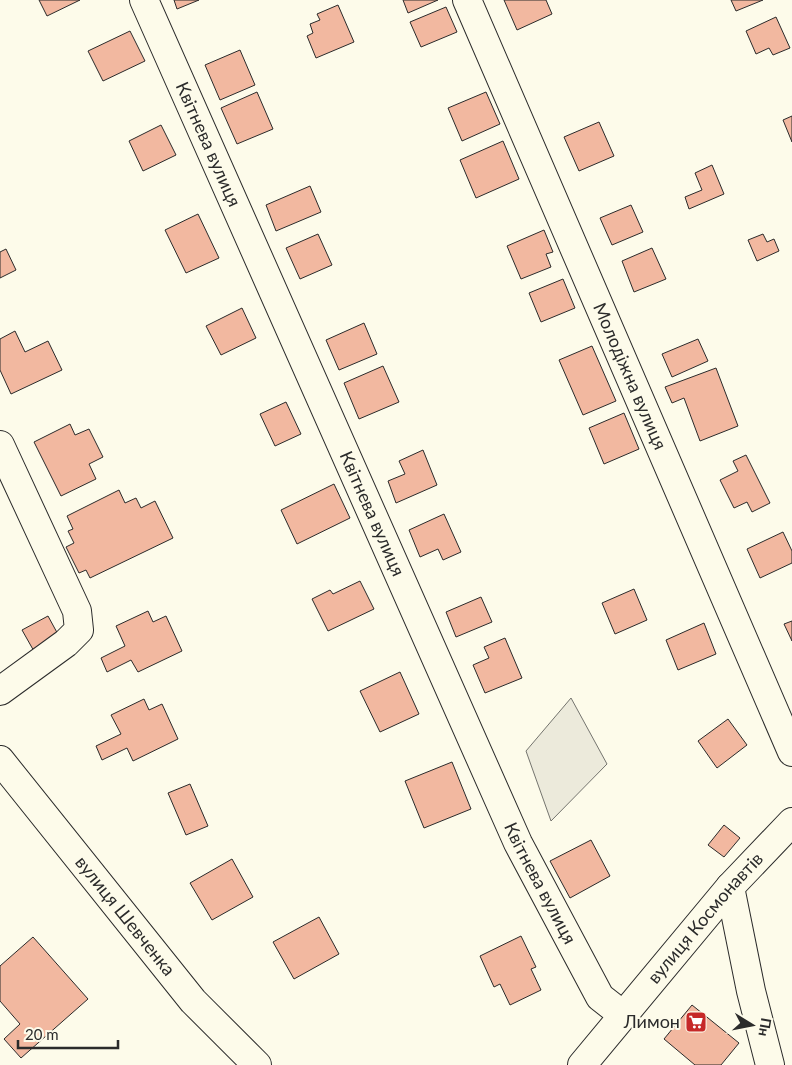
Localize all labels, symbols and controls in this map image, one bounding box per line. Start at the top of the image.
street label: Квітнева вулиця [172,78,246,210]
street label: Молодіжна вулиця [589,299,672,453]
street label: Квітнева вулиця [336,447,410,579]
street label: Квітнева вулиця [500,819,582,947]
street label: вулиця Космонавтів [643,847,767,988]
street label: вулиця Шевченка [71,851,180,980]
north arrow [727,1000,777,1050]
place label: Лимон [623,1010,680,1032]
supermarket icon: Лимон [684,1010,708,1034]
text: Пн [755,1017,775,1038]
scale bar [18,1018,118,1050]
text: 20 m [25,1025,59,1043]

